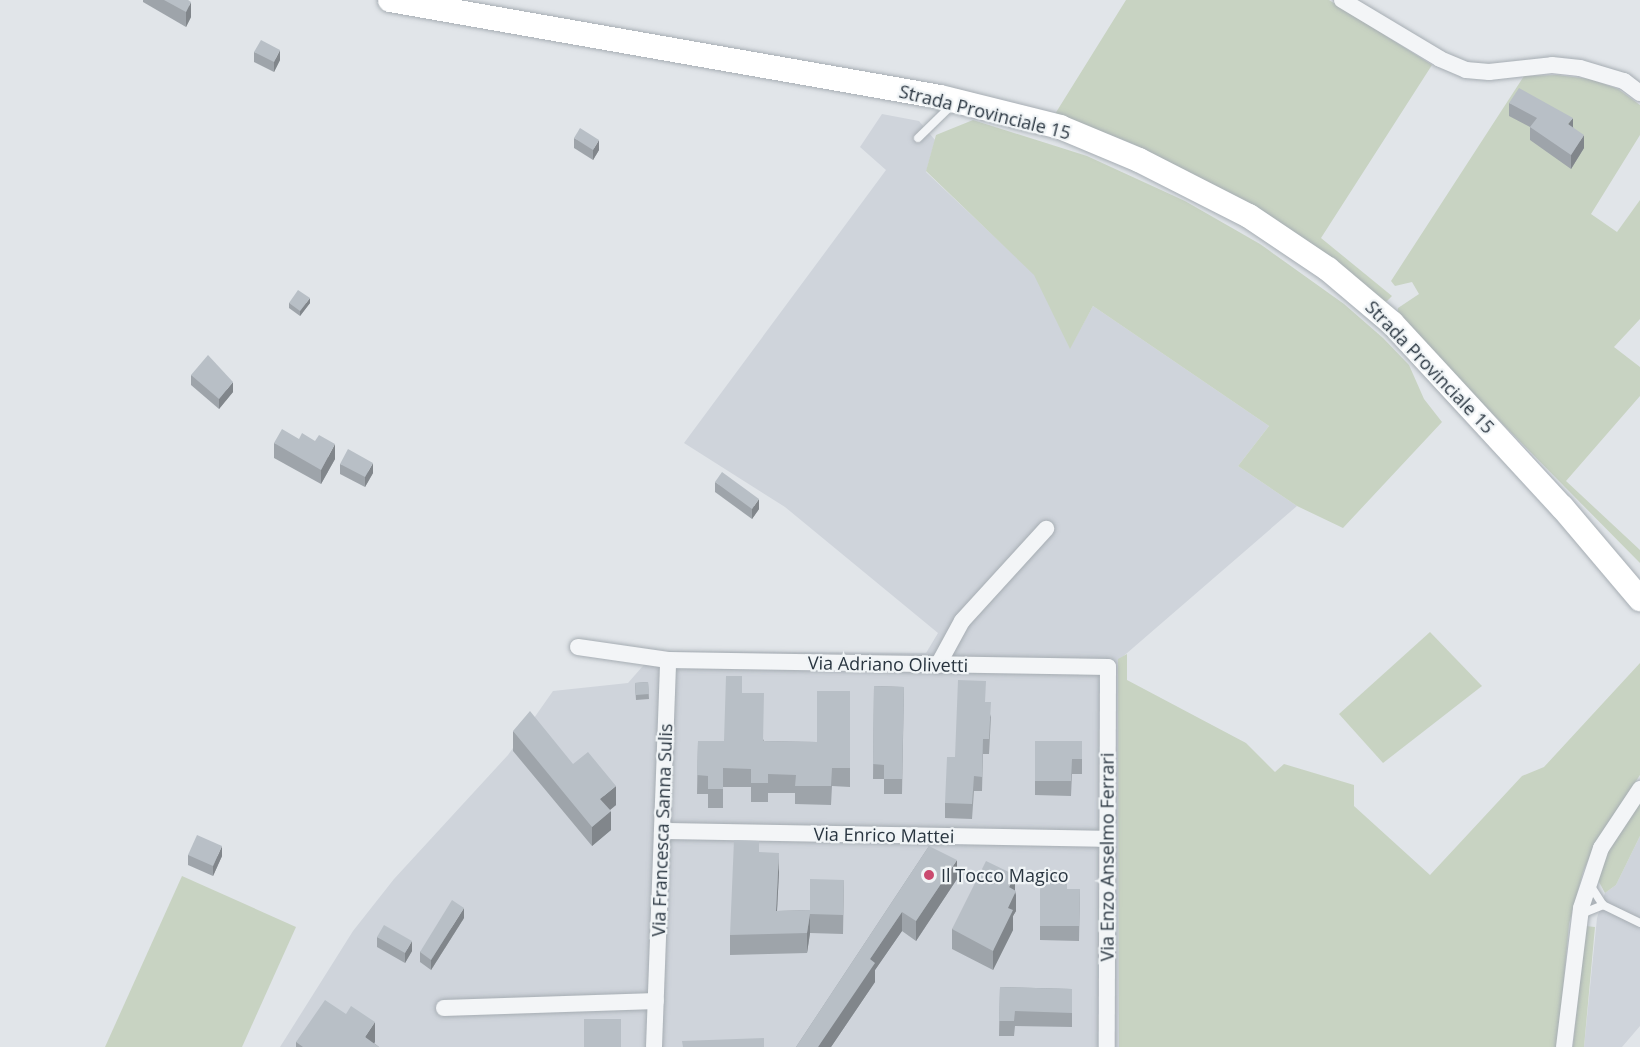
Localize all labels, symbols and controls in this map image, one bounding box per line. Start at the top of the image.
street label: Strada Provinciale 15 [897,80,1073,144]
street label: Strada Provinciale 15 [1361,296,1499,438]
street label: Via Adriano Olivetti [808,652,968,676]
street label: Via Francesca Sanna Sulis [647,723,677,937]
street label: Via Enzo Anselmo Ferrari [1096,753,1118,961]
street label: Via Enrico Mattei [813,823,955,847]
place label: Il Tocco Magico [941,864,1069,886]
marker: Il Tocco Magico [922,868,936,882]

